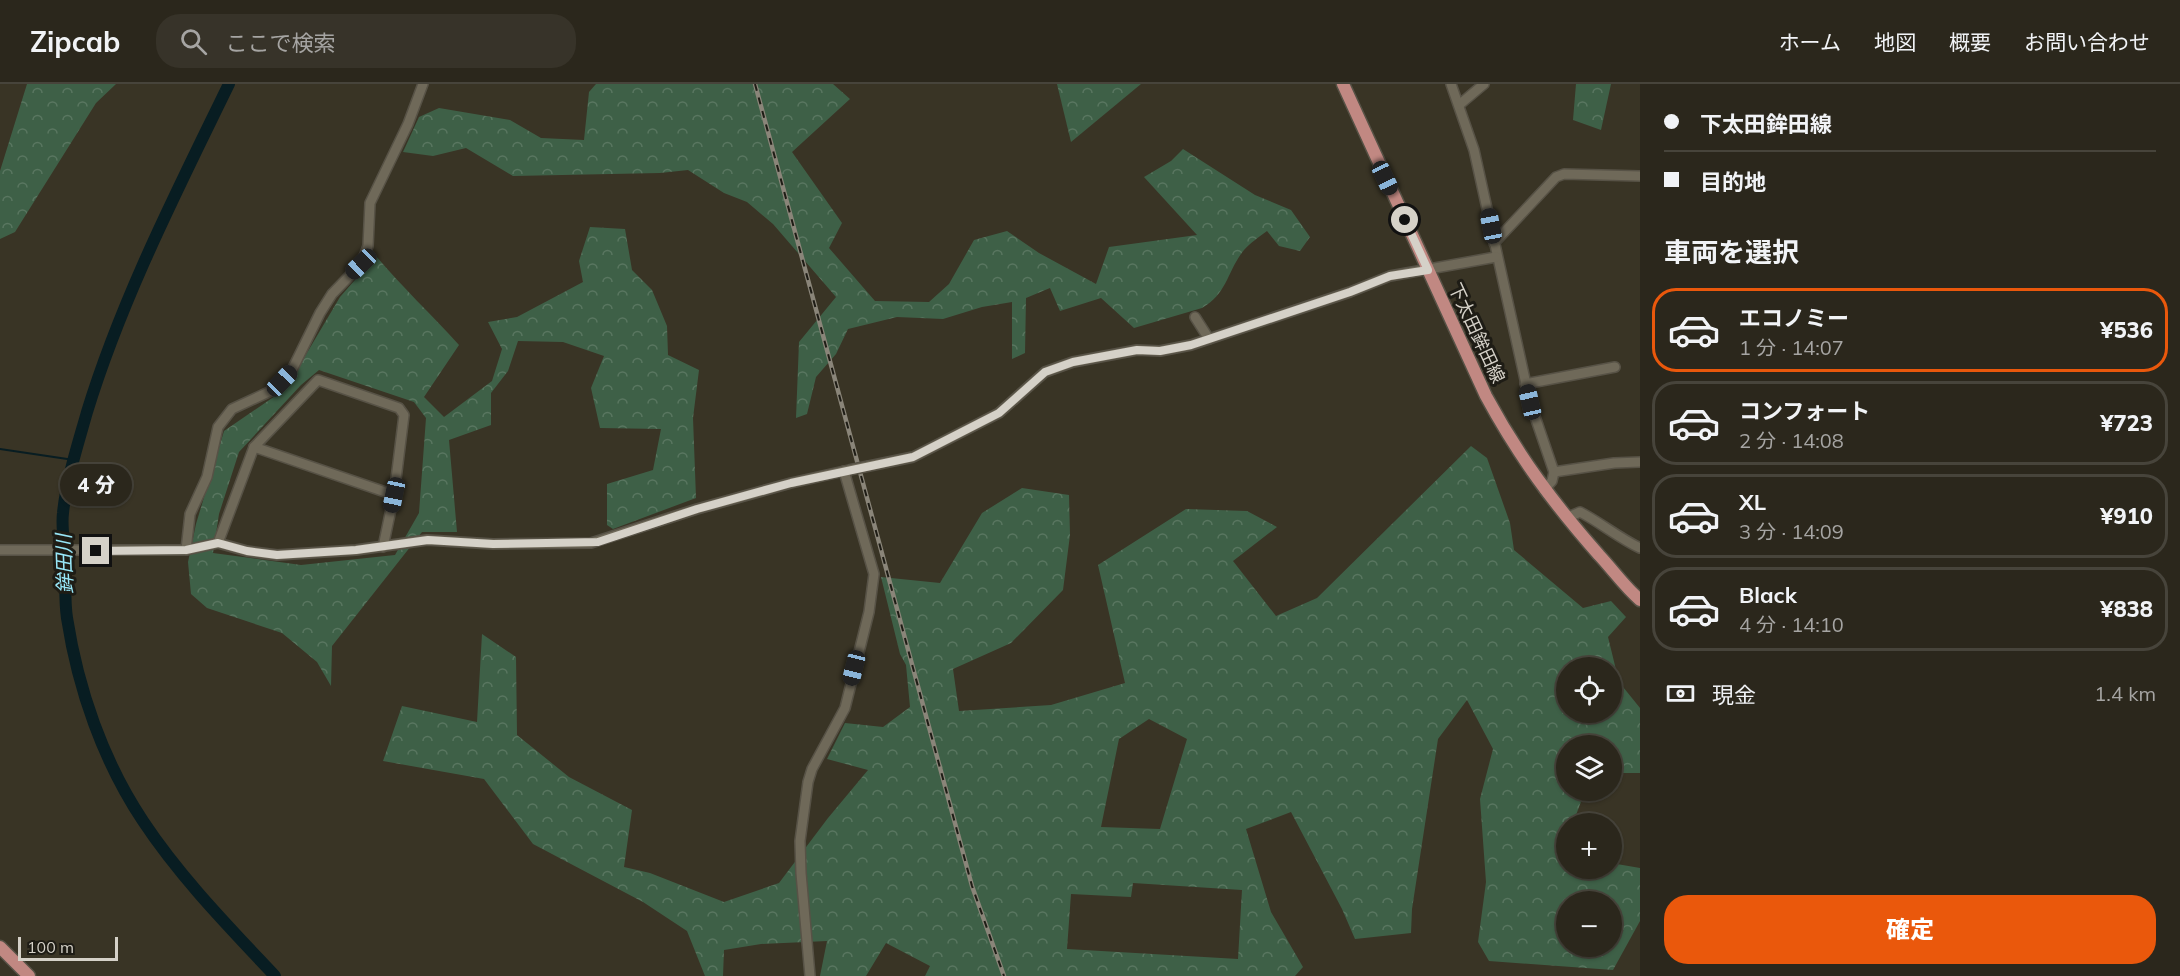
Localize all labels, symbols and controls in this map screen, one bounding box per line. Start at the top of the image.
search box [156,14,576,68]
text: Zipcab [30,24,120,59]
icon: search [177,25,210,58]
text: ここで検索 [225,29,335,57]
text: ホーム [1779,29,1841,55]
text: 地図 [1874,29,1916,55]
text: 概要 [1949,29,1991,55]
text: お問い合わせ [2024,29,2150,55]
text: 下太田鉾田線 [1700,110,1832,138]
car [1369,158,1401,198]
text: 目的地 [1700,168,1766,196]
route start [1391,206,1418,233]
car [1479,207,1503,245]
text: 車両を選択 [1664,235,1799,269]
car [342,245,380,283]
street label: 下太田鉾田線 [1444,279,1510,387]
icon: car [1667,303,1721,357]
text: エコノミー [1739,304,1849,332]
text: ¥536 [2100,316,2153,344]
text: 1 分 · 14:07 [1739,335,1844,360]
car [263,362,301,400]
car [1517,382,1543,422]
icon: car [1667,396,1721,450]
text: コンフォート [1739,397,1870,425]
text: ¥723 [2100,409,2153,437]
text: 2 分 · 14:08 [1739,428,1844,453]
callout: 4 分 [60,464,132,506]
text: 4 分 [77,472,115,497]
car [381,476,407,514]
text: XL [1739,488,1766,516]
icon: car [1667,489,1721,543]
text: ¥910 [2100,502,2153,530]
text: 3 分 · 14:09 [1739,519,1844,544]
water label: 鉾田川 [50,532,78,594]
route end [82,537,109,564]
text: Black [1739,581,1797,609]
icon: car [1667,582,1721,636]
text: ¥838 [2100,595,2153,623]
text: 4 分 · 14:10 [1739,612,1844,637]
car [841,648,867,688]
map controls [1556,657,1622,957]
button: locate [1556,657,1622,723]
icon: cash [1664,677,1697,710]
text: 現金 [1712,681,1756,709]
text: 1.4 km [2094,681,2156,706]
button: layers [1556,735,1622,801]
button: + [1556,813,1622,879]
button: − [1556,891,1622,957]
button: 確定 [1664,895,2156,964]
scale bar [18,934,118,962]
text: 100 m [27,937,74,957]

